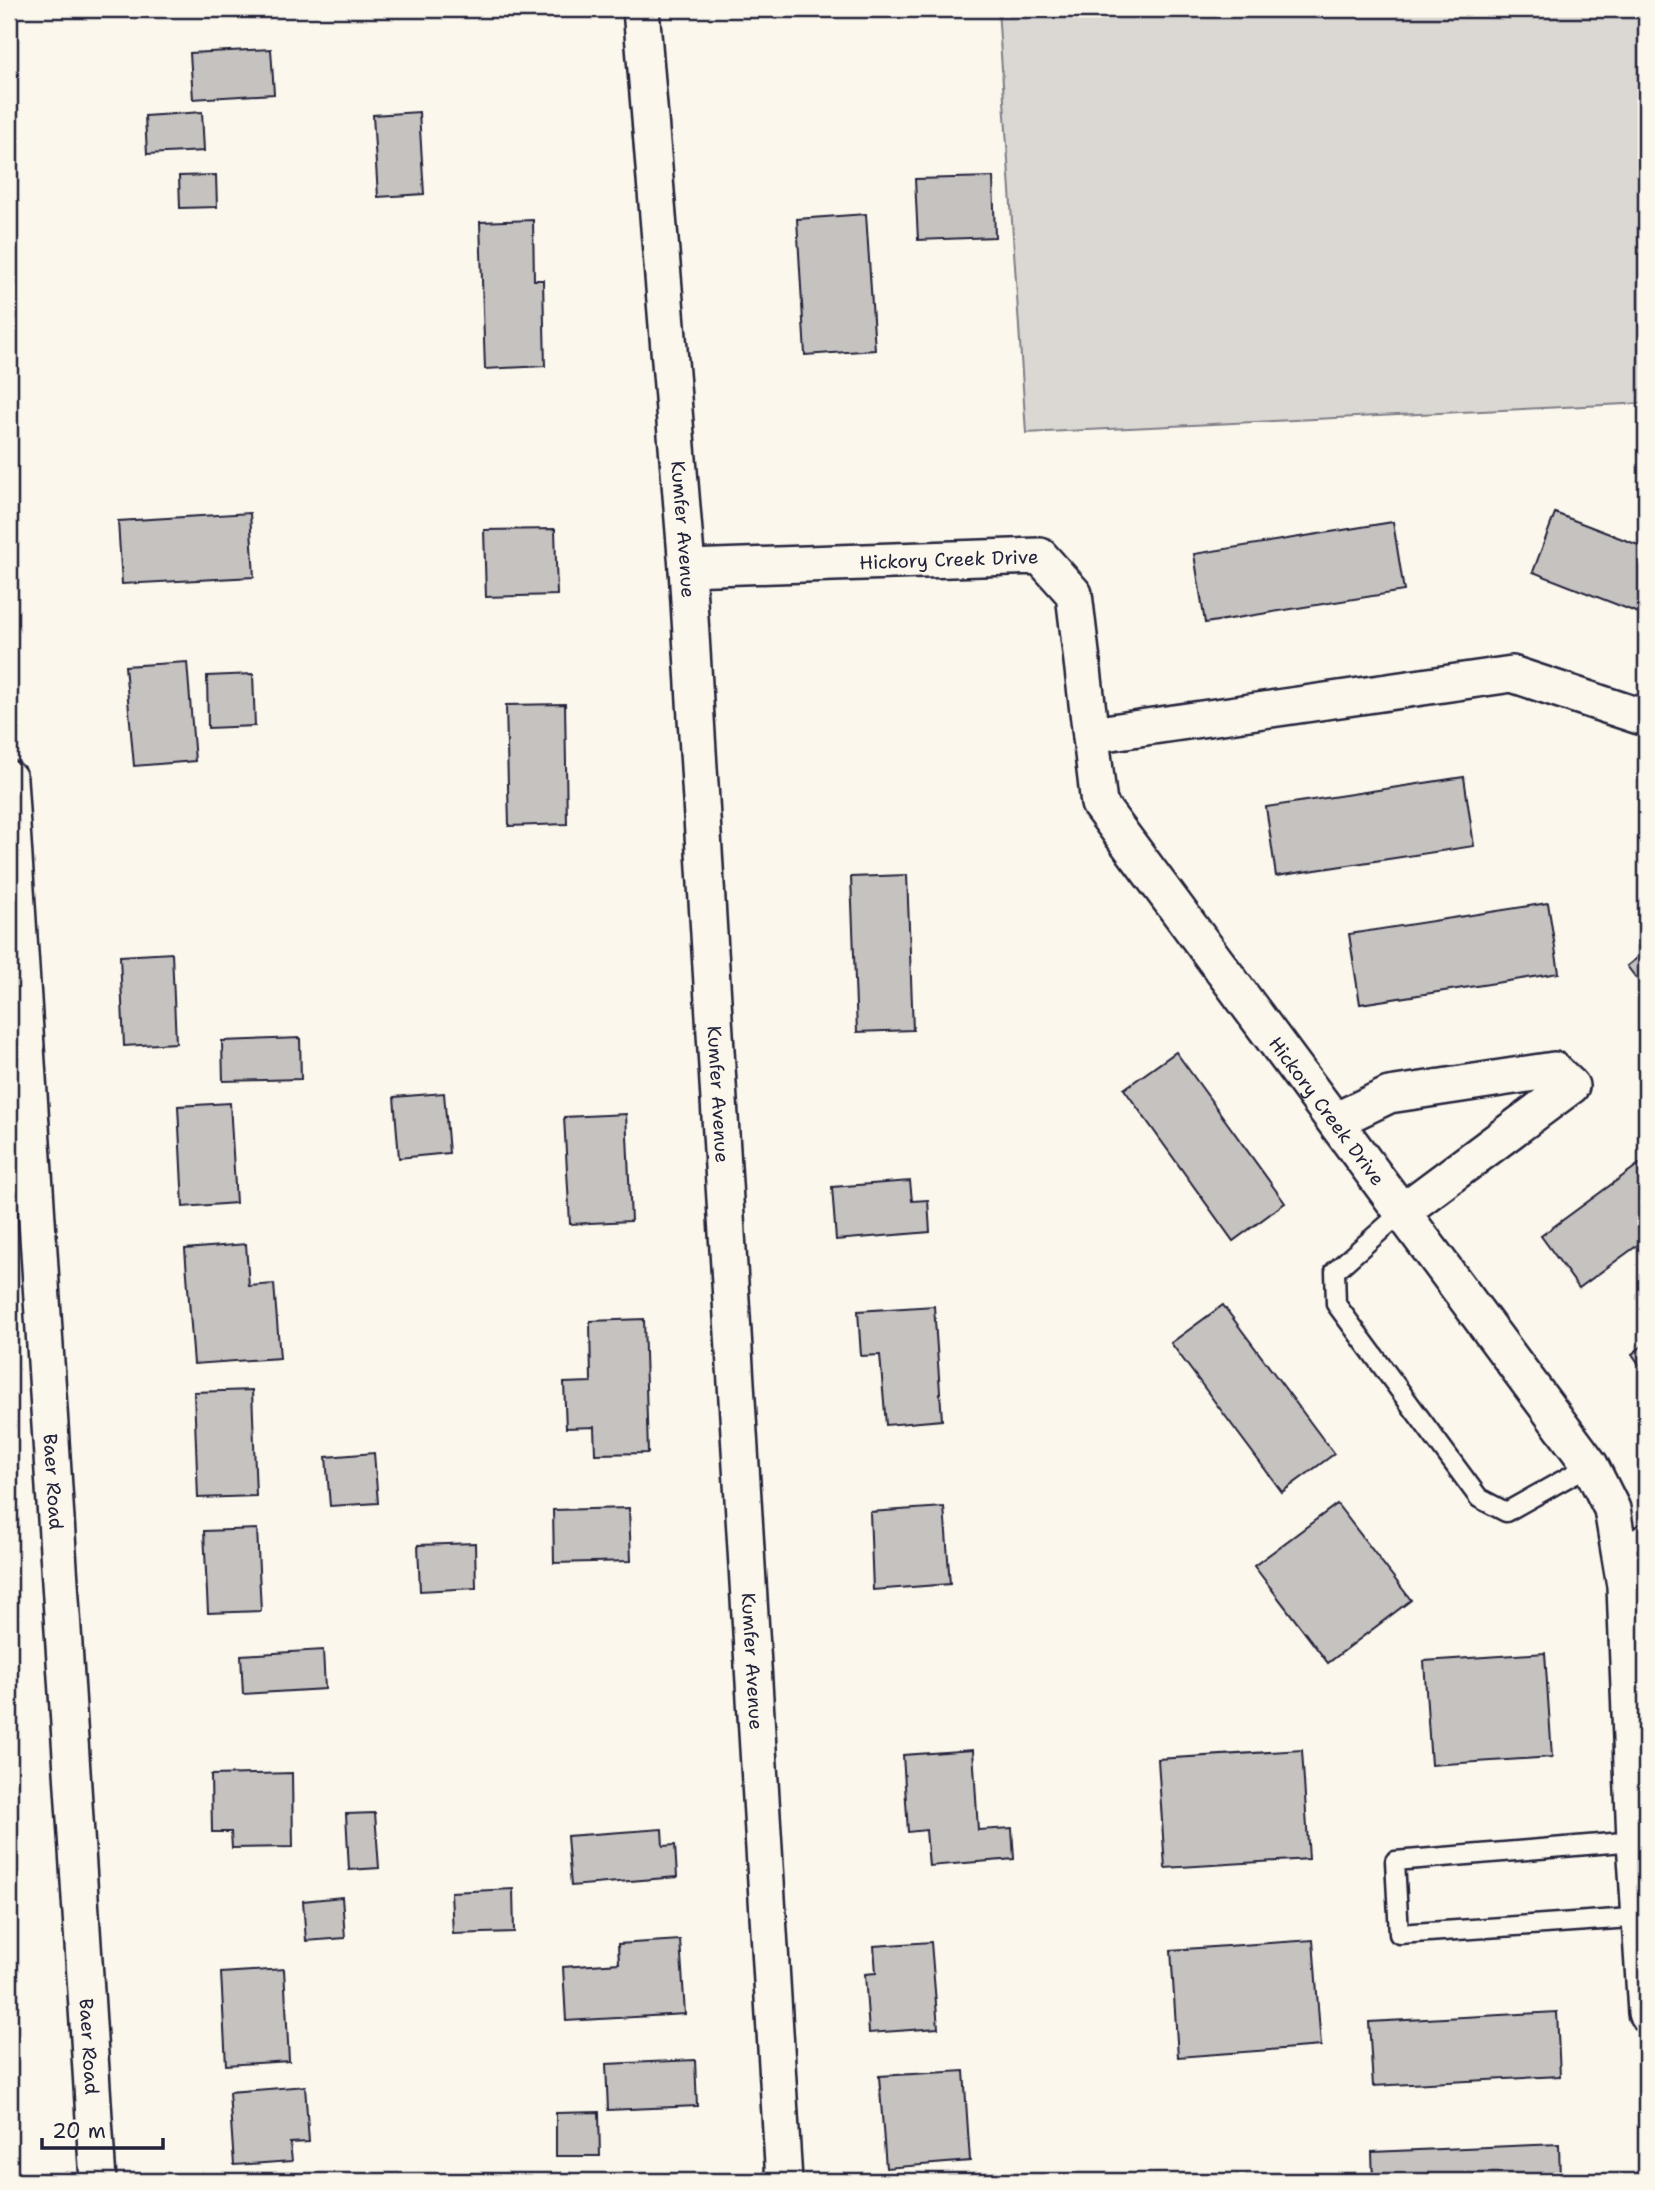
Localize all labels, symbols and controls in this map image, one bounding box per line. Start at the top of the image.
street label: Kumfer Avenue [665,460,701,599]
street label: Hickory Creek Drive [859,544,1039,575]
street label: Kumfer Avenue [702,1025,735,1164]
street label: Hickory Creek Drive [1263,1032,1390,1191]
street label: Baer Road [38,1433,69,1531]
street label: Kumfer Avenue [736,1592,769,1731]
street label: Baer Road [73,1998,104,2095]
scale bar [42,2106,163,2150]
text: 20 m [52,2117,106,2145]

